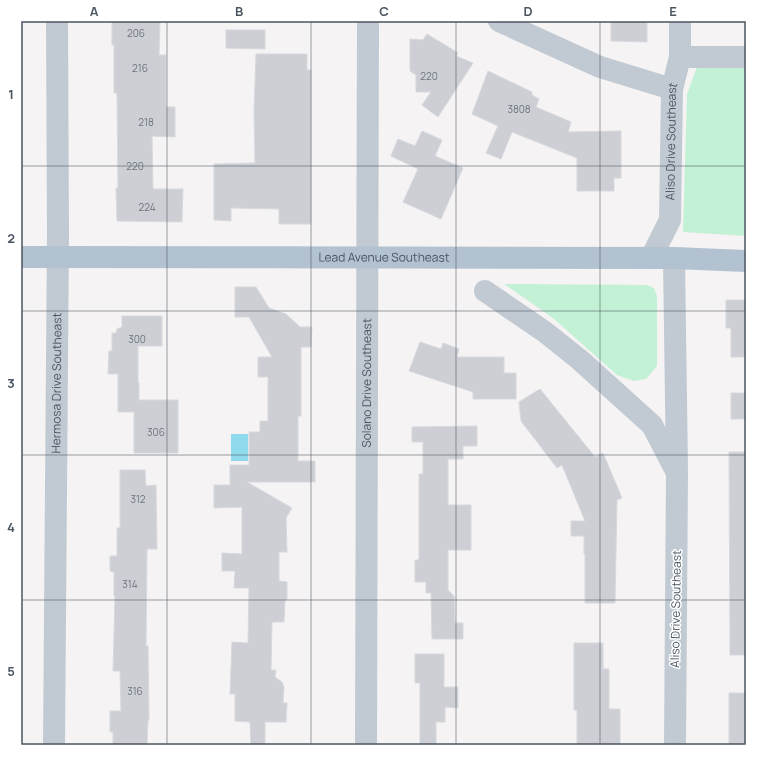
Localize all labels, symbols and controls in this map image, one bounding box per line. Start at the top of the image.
text: A [90,2,99,20]
text: B [235,2,243,20]
text: C [379,2,389,20]
text: D [523,2,533,20]
text: E [669,2,677,20]
house number: 206 [127,26,145,40]
house number: 216 [132,61,148,75]
house number: 220 [420,69,438,83]
street label: Aliso Drive Southeast [661,80,681,201]
text: 1 [8,85,14,103]
house number: 3808 [507,102,531,116]
house number: 218 [138,115,154,129]
house number: 220 [126,159,144,173]
house number: 224 [138,200,156,214]
text: 2 [7,229,15,247]
street label: Lead Avenue Southeast [318,248,450,266]
street label: Hermosa Drive Southeast [47,312,65,454]
street label: Solano Drive Southeast [358,318,375,448]
house number: 300 [128,332,146,346]
text: 3 [7,374,15,392]
house number: 306 [147,425,165,439]
house number: 312 [130,492,146,506]
text: 4 [7,518,15,536]
street label: Aliso Drive Southeast [666,550,685,668]
house number: 314 [122,577,138,591]
text: 5 [7,662,15,680]
house number: 316 [127,684,143,698]

